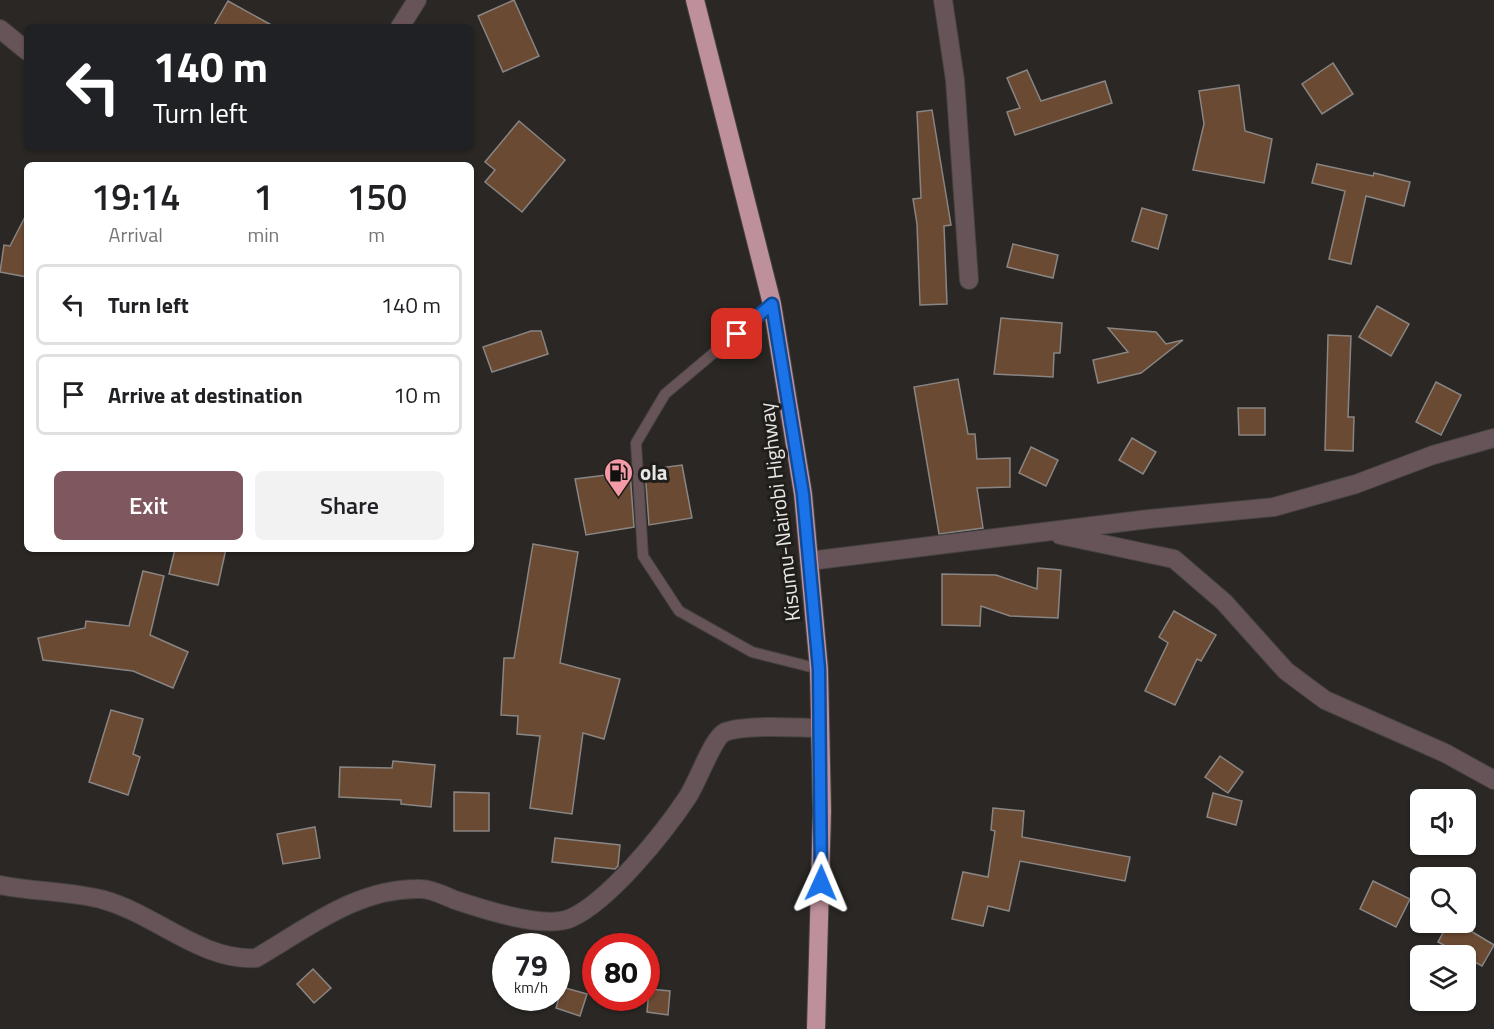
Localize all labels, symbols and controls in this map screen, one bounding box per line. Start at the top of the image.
text: 140 m [153,34,268,98]
icon: left [54,48,132,126]
text: Turn left [153,92,247,133]
text: 19:14 [91,169,180,224]
text: 1 [253,169,273,224]
text: 150 [346,169,407,224]
text: Arrival [109,219,163,250]
text: min [247,219,279,250]
text: m [368,219,385,250]
icon: left [57,288,90,321]
text: Turn left [108,288,189,322]
text: 140 m [381,288,441,322]
pin [711,308,762,359]
icon: arrive [720,317,753,350]
icon: arrive [57,378,90,411]
text: Arrive at destination [108,378,303,412]
text: 10 m [393,378,441,412]
street label: Kisumu-Nairobi Highway [750,401,808,623]
fuel station icon: ola [603,456,635,498]
place label: ola [640,456,668,488]
button: Exit [54,471,243,540]
button: Share [255,471,444,540]
map controls [1410,789,1476,1011]
button: sound [1410,789,1476,855]
position arrow [789,851,853,915]
button: search [1410,867,1476,933]
speed limit sign: 80 [582,933,660,1011]
text: 79 [514,942,548,988]
button: layers [1410,945,1476,1011]
text: km/h [514,976,548,999]

